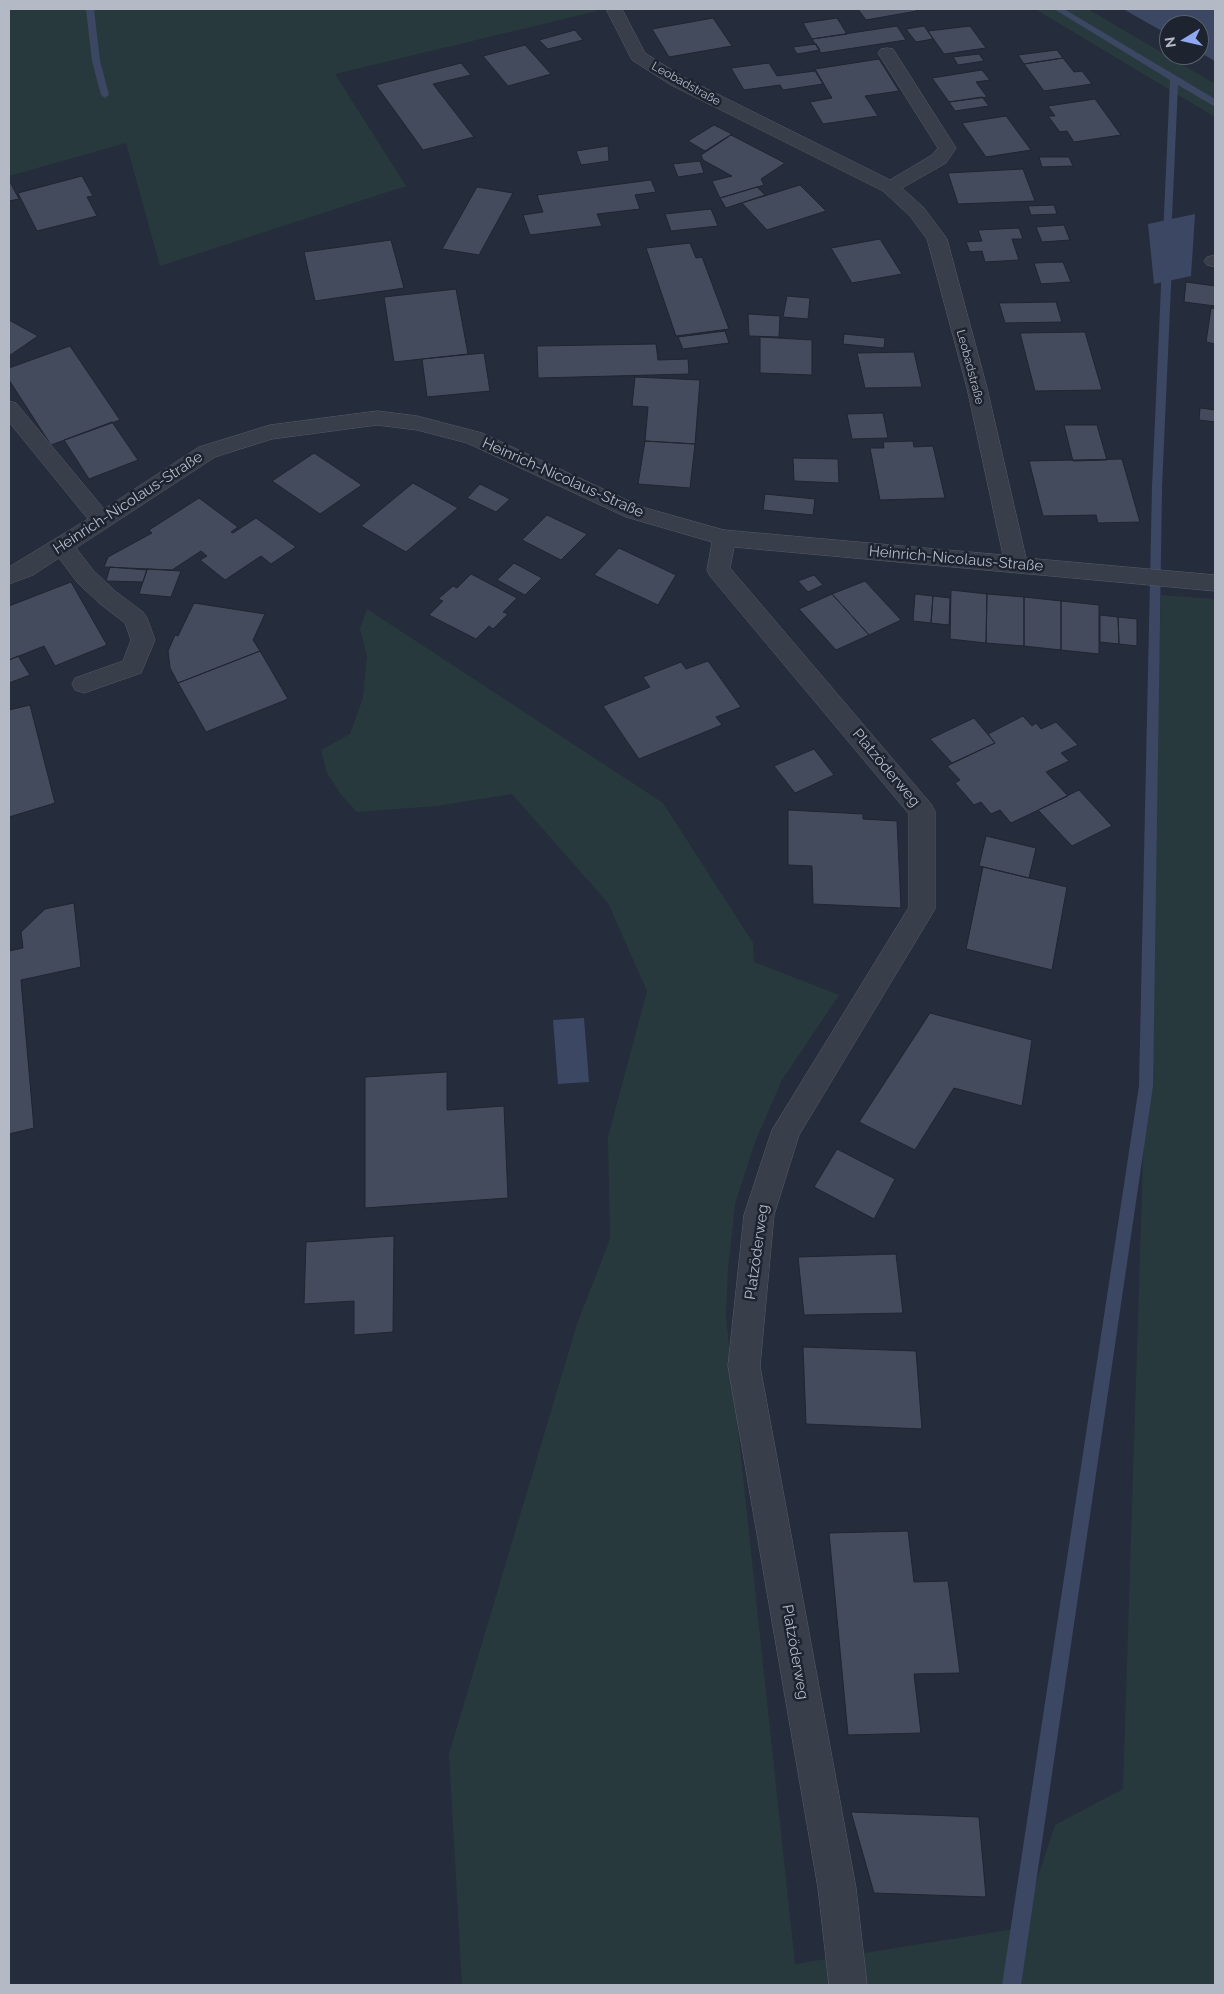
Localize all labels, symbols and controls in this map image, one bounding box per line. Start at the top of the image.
north arrow [1159,15,1209,65]
text: N [1161,36,1179,49]
street label: Leobadstraße [649,59,723,109]
street label: Leobadstraße [953,328,987,406]
street label: Heinrich-Nicolaus-Straße [480,434,646,522]
street label: Heinrich-Nicolaus-Straße [50,448,206,558]
street label: Heinrich-Nicolaus-Straße [868,542,1044,576]
street label: Platzöderweg [848,725,924,811]
street label: Platzöderweg [741,1203,773,1301]
street label: Platzöderweg [778,1603,812,1701]

